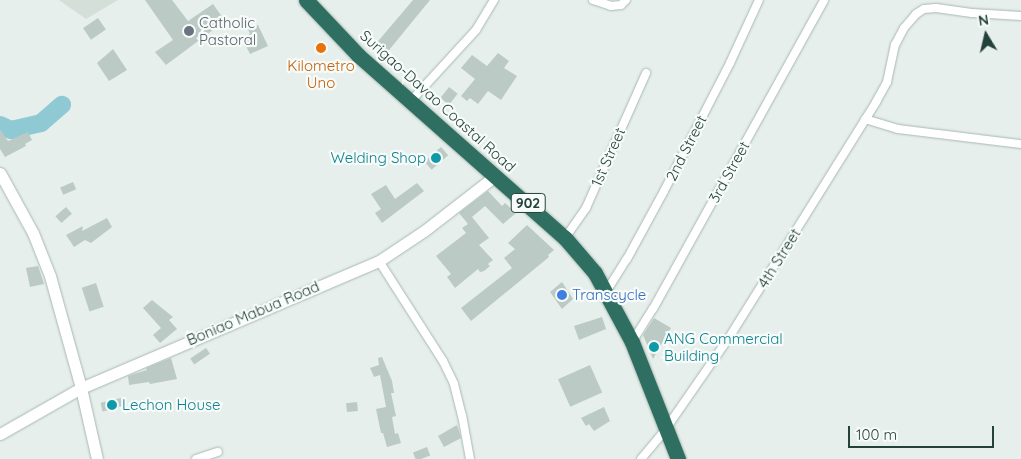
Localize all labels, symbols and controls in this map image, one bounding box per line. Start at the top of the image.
north arrow [961,10,1011,60]
text: N [977,10,990,30]
place label: Catholic Pastoral [199,13,256,48]
marker: Catholic Pastoral [183,25,195,37]
street label: Surigao-Davao Coastal Road [357,26,519,176]
marker: Kilometro Uno [315,42,327,54]
place label: Kilometro Uno [287,56,355,91]
street label: 2nd Street [662,112,710,184]
street label: 1st Street [587,125,629,189]
street label: 3rd Street [705,138,753,206]
place label: Welding Shop [330,149,426,167]
marker: Welding Shop [430,152,442,164]
road number: 902 [510,192,546,214]
street label: 4th Street [754,225,804,291]
street label: Boniao Mabua Road [184,277,322,349]
place label: Transcycle [572,286,646,304]
marker: Transcycle [556,289,568,301]
place label: ANG Commercial Building [664,329,783,364]
marker: ANG Commercial Building [648,341,660,353]
place label: Lechon House [122,396,220,414]
marker: Lechon House [106,399,118,411]
scale bar [851,416,997,448]
text: 100 m [856,425,897,444]

